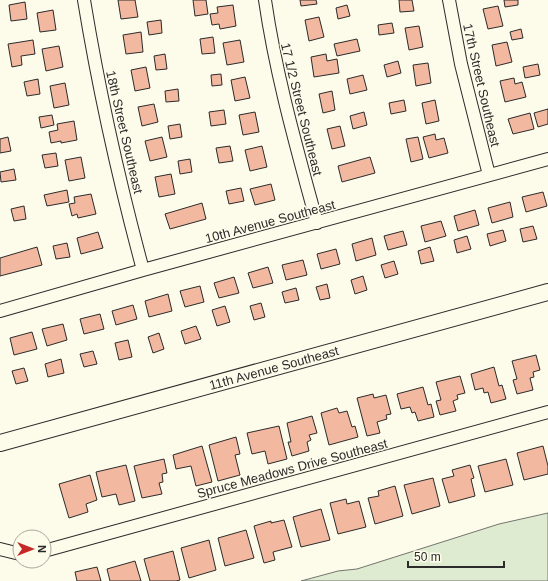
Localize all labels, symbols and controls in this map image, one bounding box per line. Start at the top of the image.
street label: 17th Street Southeast [460,22,503,148]
street label: 17 1/2 Street Southeast [278,41,325,178]
street label: 18th Street Southeast [103,69,146,195]
street label: 10th Avenue Southeast [203,197,337,246]
street label: 11th Avenue Southeast [208,343,341,393]
street label: Spruce Meadows Drive Southeast [195,436,389,501]
north arrow [12,529,52,569]
scale bar [408,543,504,569]
text: N [36,545,48,553]
text: 50 m [414,550,441,564]

